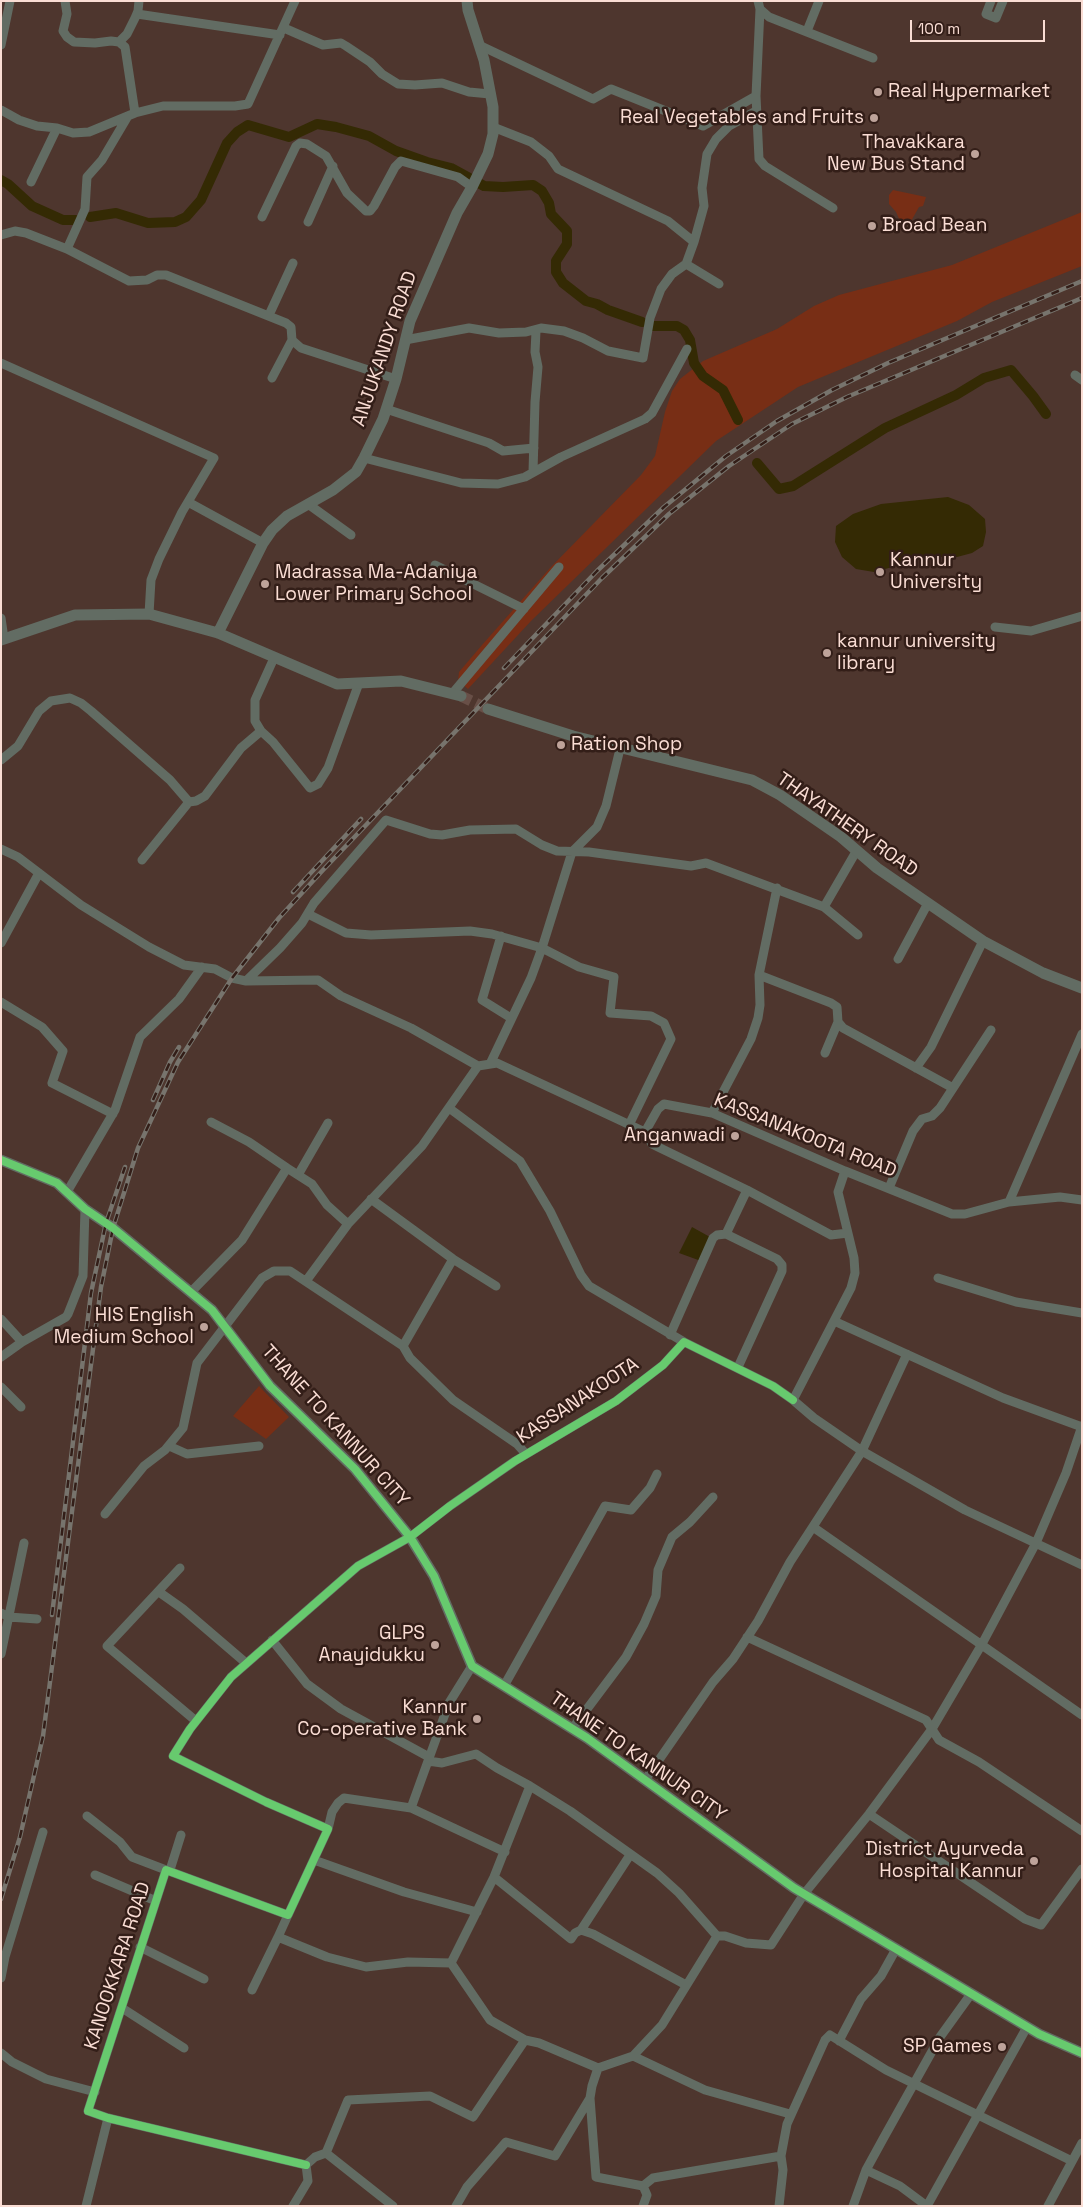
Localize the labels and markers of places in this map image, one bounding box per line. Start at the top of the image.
place label: Real Hypermarket [888,81,1050,103]
marker: Real Hypermarket [872,86,884,98]
place label: Real Vegetables and Fruits [620,107,864,129]
marker: Real Vegetables and Fruits [868,112,880,124]
place label: Thavakkara New Bus Stand [827,132,965,176]
marker: Thavakkara New Bus Stand [969,148,981,160]
place label: Broad Bean [882,215,987,237]
marker: Broad Bean [866,220,878,232]
place label: Kannur University [890,550,982,594]
place label: Madrassa Ma-Adaniya Lower Primary School [275,562,477,606]
marker: Kannur University [874,566,886,578]
marker: Madrassa Ma-Adaniya Lower Primary School [259,578,271,590]
place label: kannur university library [837,631,996,675]
marker: kannur university library [821,647,833,659]
place label: Ration Shop [571,734,682,756]
marker: Ration Shop [555,739,567,751]
place label: Anganwadi [624,1125,725,1147]
marker: Anganwadi [729,1130,741,1142]
place label: HIS English Medium School [54,1305,194,1349]
marker: HIS English Medium School [198,1321,210,1333]
place label: GLPS Anayidukku [318,1623,425,1667]
marker: GLPS Anayidukku [429,1639,441,1651]
place label: Kannur Co-operative Bank [297,1697,467,1741]
marker: Kannur Co-operative Bank [471,1713,483,1725]
place label: District Ayurveda Hospital Kannur [865,1839,1024,1883]
marker: District Ayurveda Hospital Kannur [1028,1855,1040,1867]
place label: SP Games [903,2036,992,2058]
marker: SP Games [996,2041,1008,2053]

